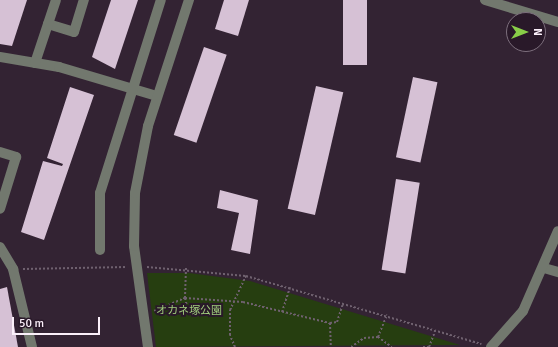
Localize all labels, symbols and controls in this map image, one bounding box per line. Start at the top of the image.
north arrow [506,12,546,52]
text: N [531,28,544,36]
park label: オカネ塚公園 [156,304,222,318]
scale bar [14,309,102,335]
text: 50 m [19,316,44,331]

